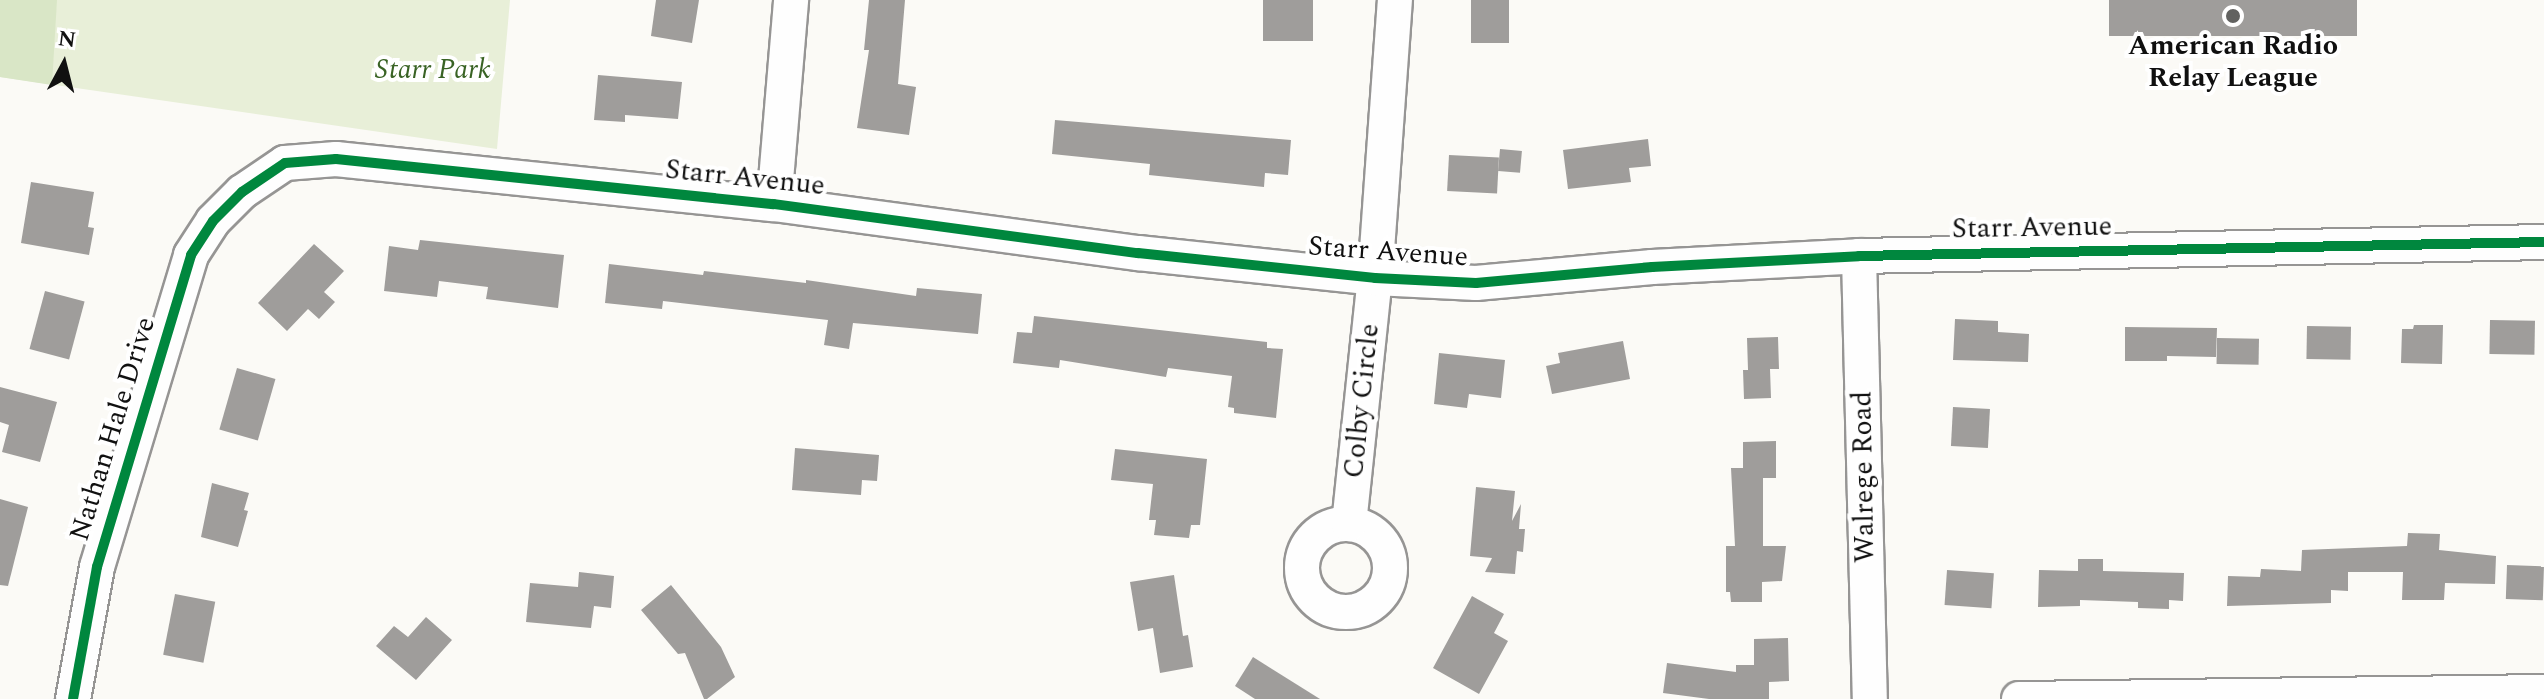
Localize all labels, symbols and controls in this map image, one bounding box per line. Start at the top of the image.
marker: American Radio Relay League [2224,7,2242,25]
text: N [56,22,78,57]
north arrow [24,24,104,104]
place label: American Radio Relay League [2128,29,2338,95]
park label: Starr Park [375,53,491,87]
street label: Starr Avenue [663,153,827,203]
street label: Starr Avenue [1952,210,2112,246]
street label: Starr Avenue [1307,230,1469,274]
street label: Nathan Hale Drive [63,313,163,545]
street label: Colby Circle [1337,322,1387,480]
street label: Walrege Road [1846,391,1882,563]

